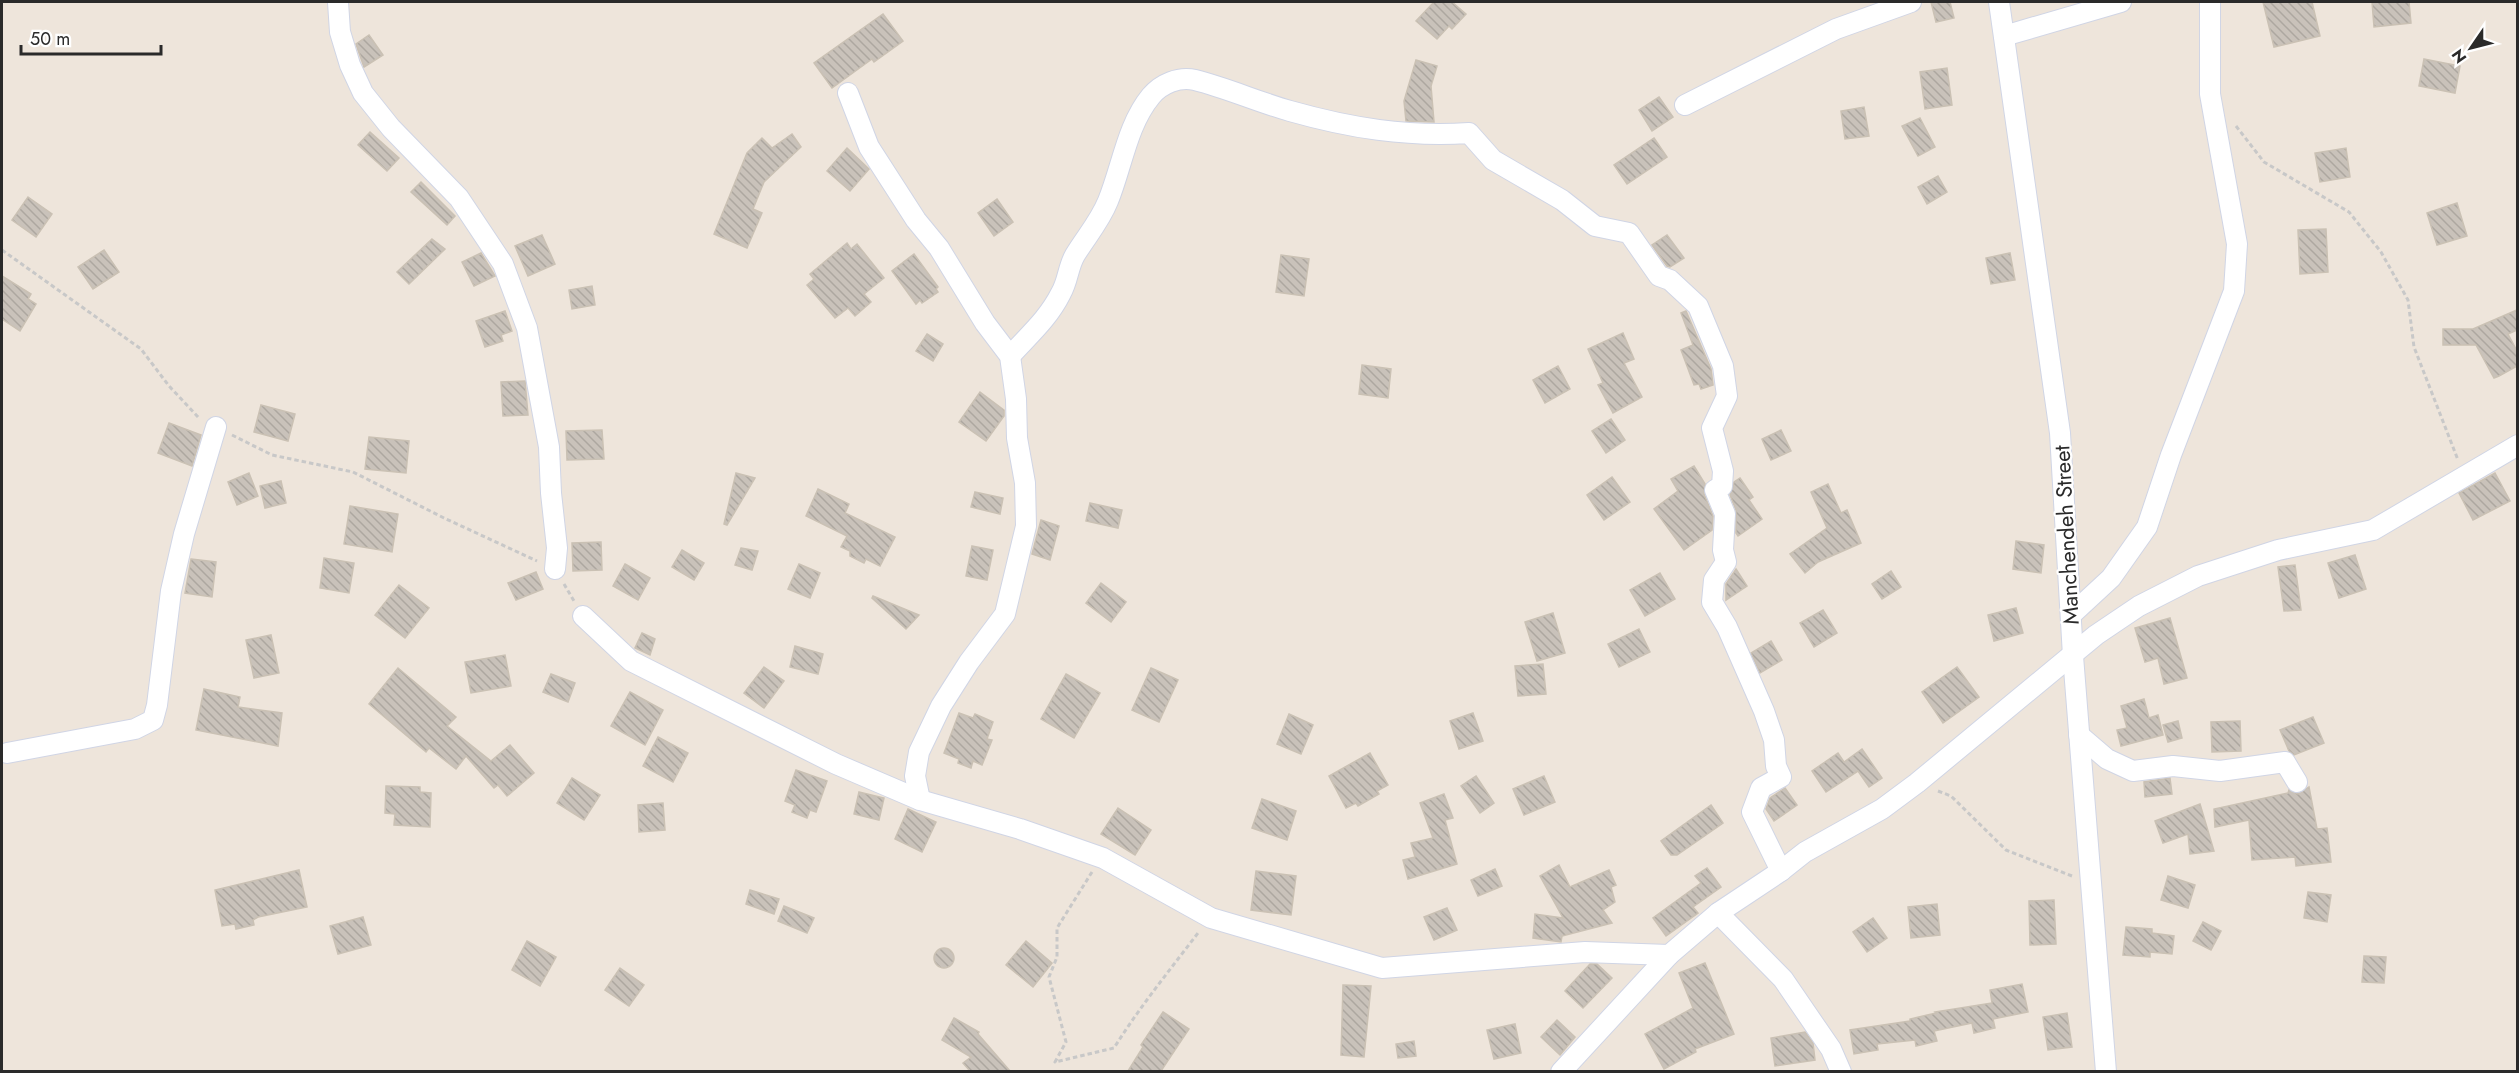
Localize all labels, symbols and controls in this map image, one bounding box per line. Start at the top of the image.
scale bar [21,18,160,56]
north arrow [2441,18,2501,78]
text: 50 m [30,26,70,52]
text: N [2446,45,2472,68]
street label: Manchendeh Street [2045,444,2087,625]

